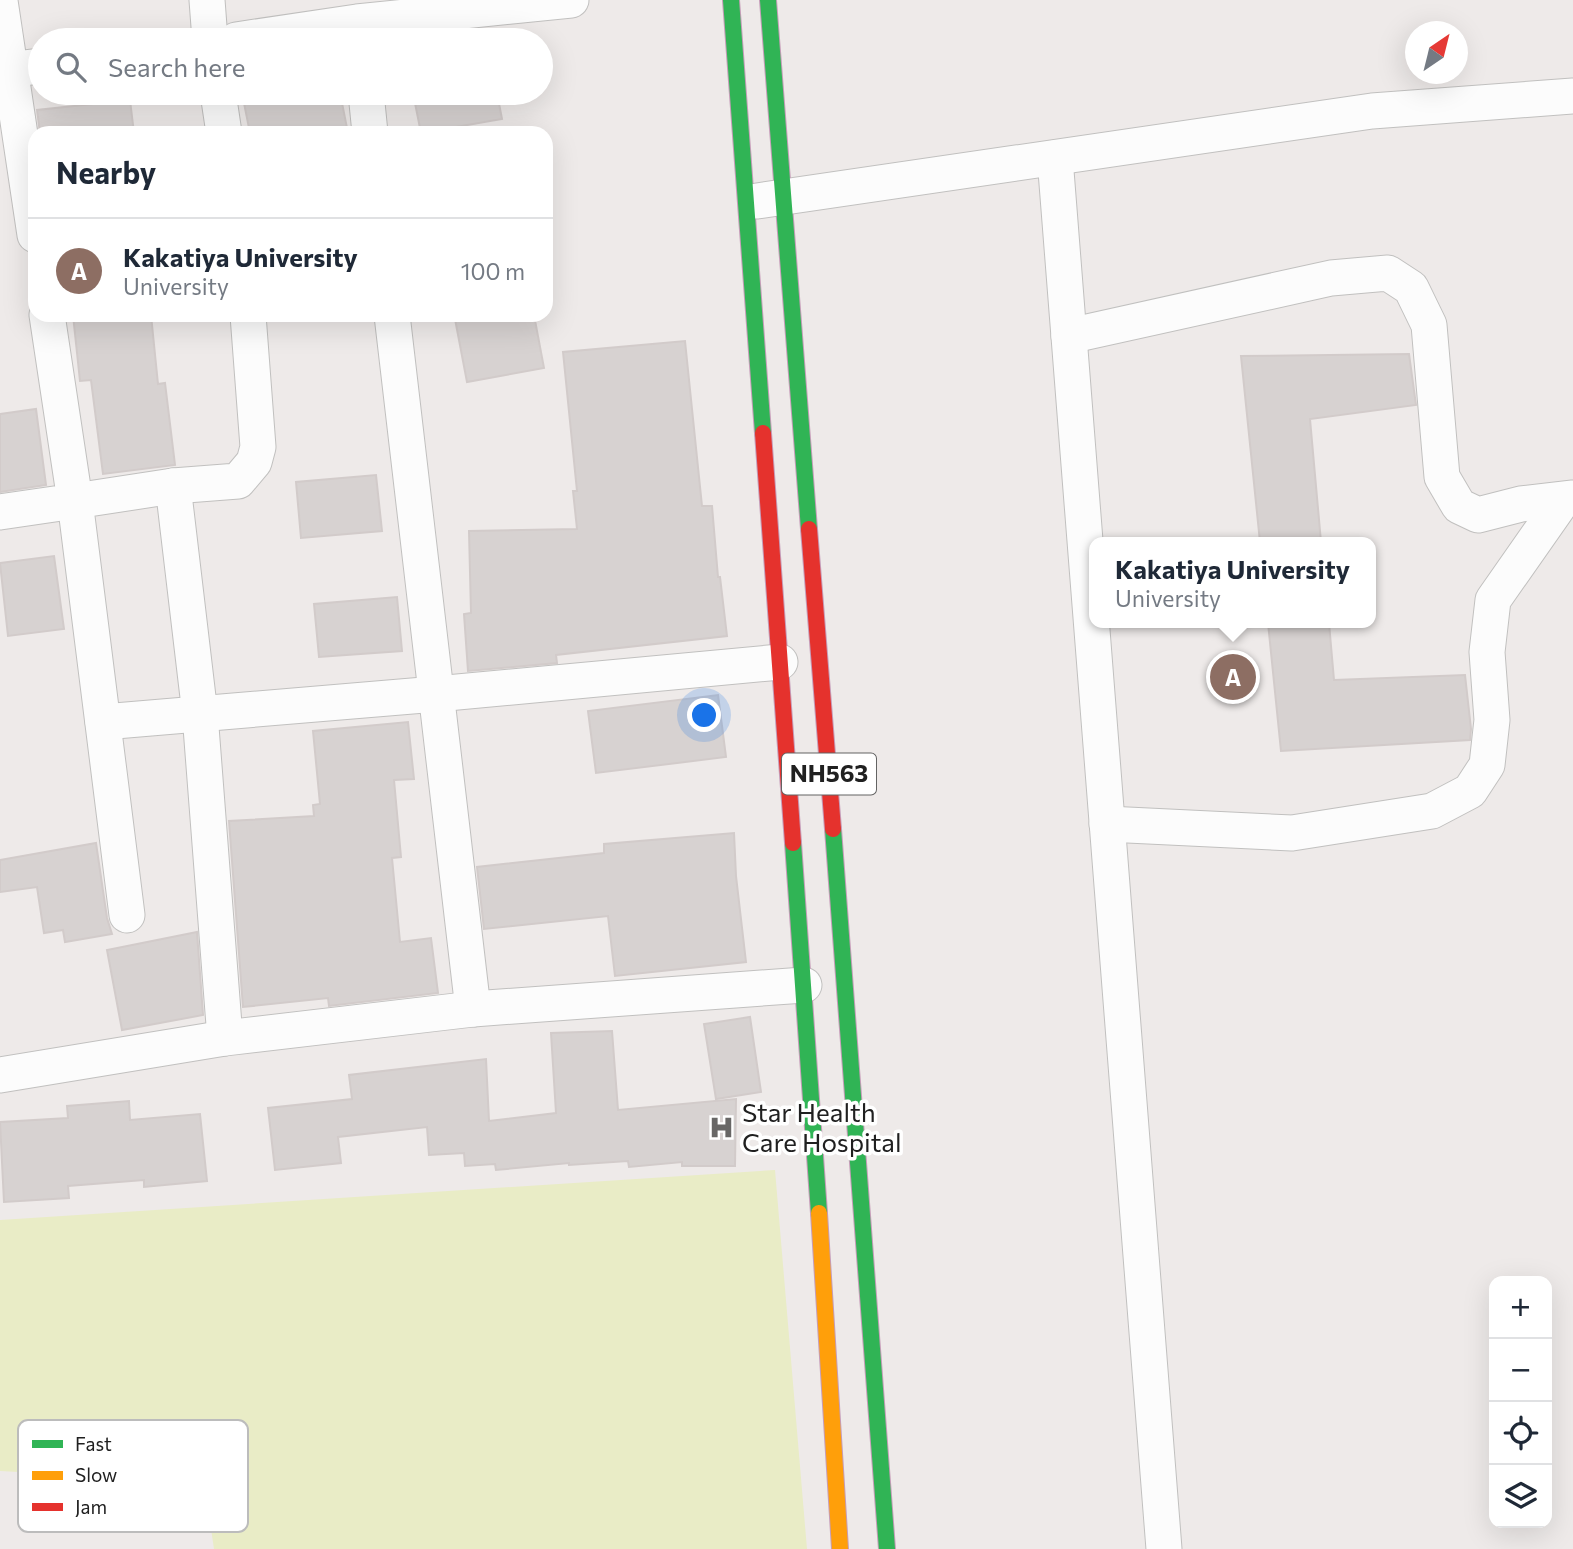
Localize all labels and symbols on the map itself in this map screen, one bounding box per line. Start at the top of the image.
north arrow [1405,21,1468,84]
pin: A [1210,651,1256,703]
your location [687,698,721,732]
road number: NH563 [782,754,876,794]
place label: Star Health Care Hospital [742,1096,902,1157]
hospital icon: Star Health Care Hospital [708,1114,736,1142]
legend [18,1420,248,1532]
text: Fast [75,1432,112,1455]
text: Slow [75,1463,117,1486]
text: Jam [75,1495,107,1518]

